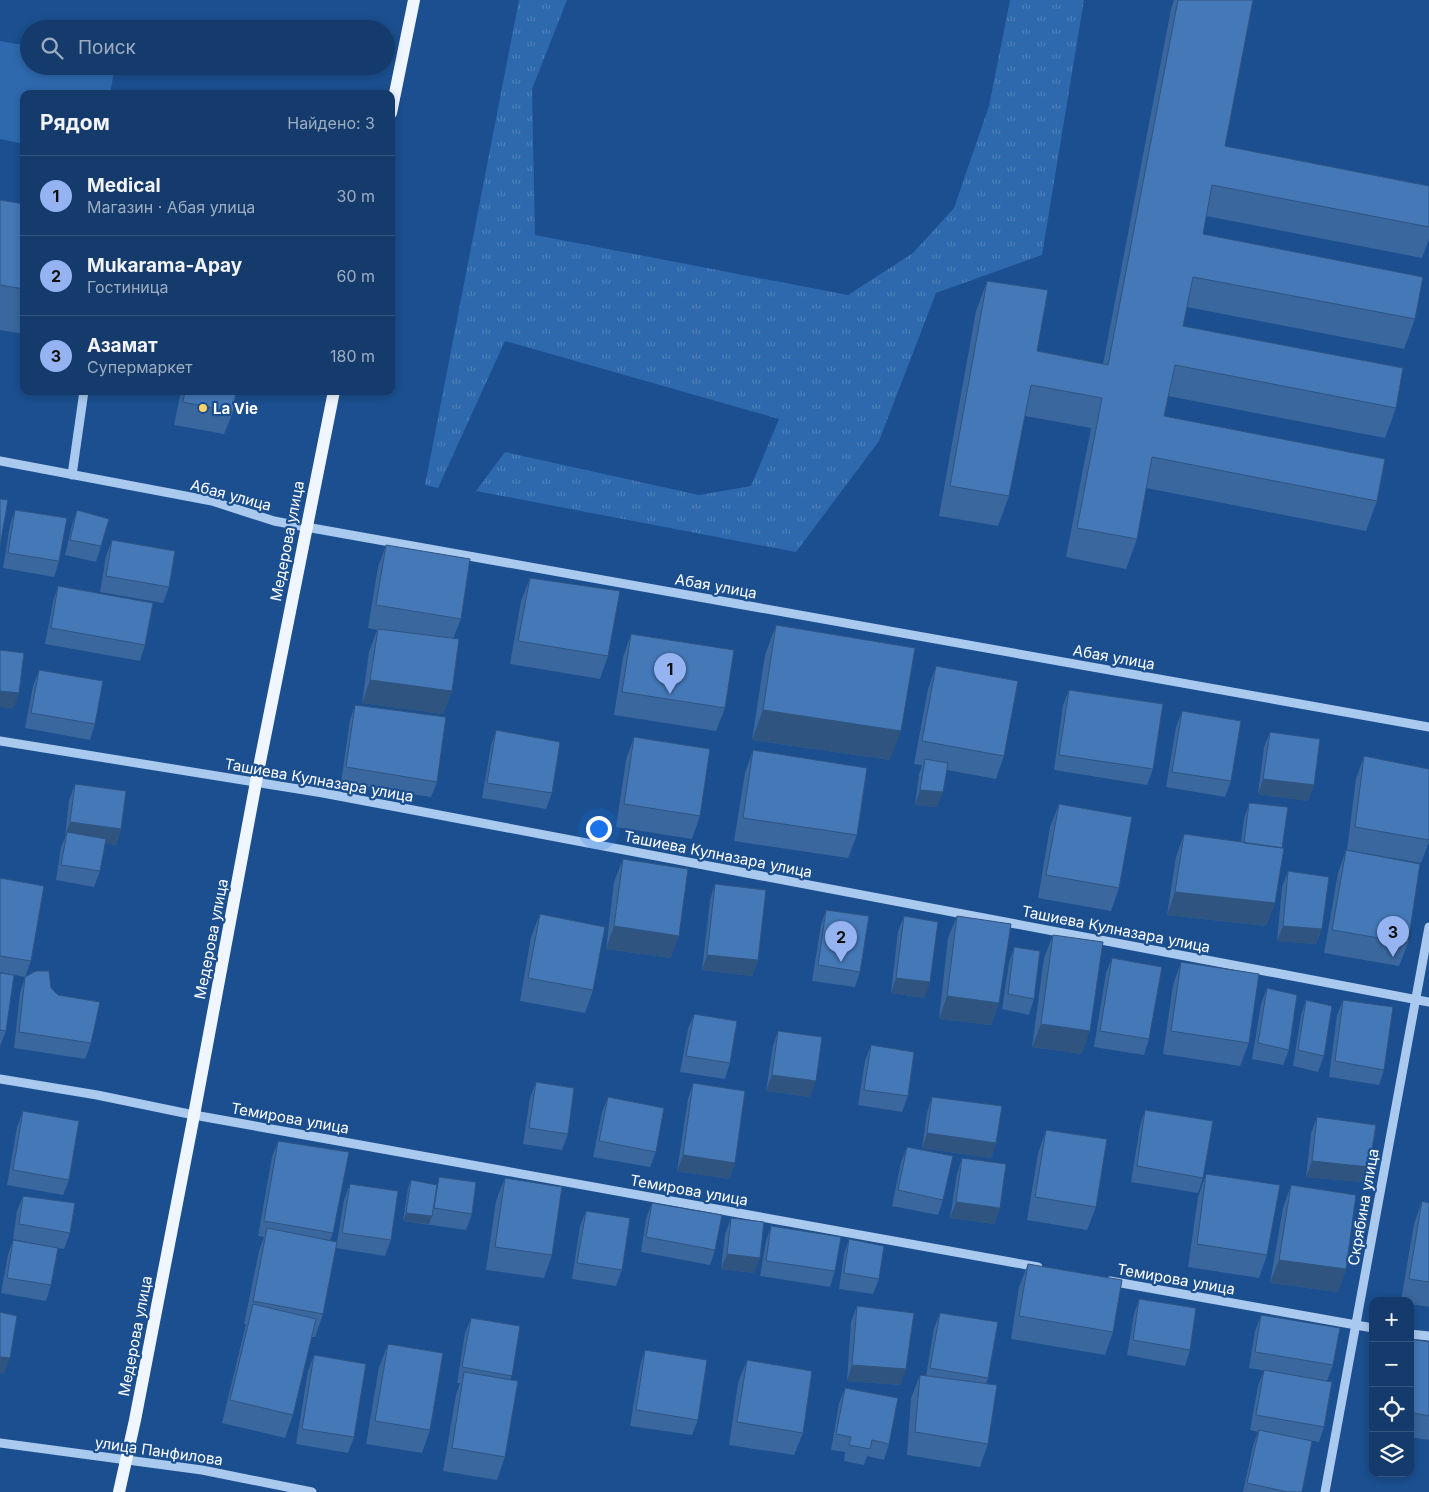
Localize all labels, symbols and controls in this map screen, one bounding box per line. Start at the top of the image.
search box [20,20,395,75]
icon: search [38,34,66,62]
text: Поиск [78,36,136,59]
text: Рядом [40,110,110,135]
text: Найдено: 3 [287,113,375,133]
text: Medical [87,174,161,197]
text: 1 [53,186,59,206]
text: 30 m [337,186,375,206]
text: Магазин · Абая улица [87,197,255,217]
text: Mukarama-Apay [87,254,242,277]
text: 2 [51,266,61,286]
text: 60 m [336,266,375,286]
text: Гостиница [87,277,168,297]
text: Азамат [87,334,158,357]
text: 3 [51,346,61,366]
text: 180 m [330,346,375,366]
text: Супермаркет [87,357,192,377]
place label: La Vie [213,399,258,418]
marker: La Vie [197,402,209,414]
street label: Абая улица [189,475,273,515]
street label: Медерова улица [266,479,308,603]
street label: Абая улица [674,569,758,603]
street label: Абая улица [1072,640,1156,674]
pin: 1 [654,653,686,694]
street label: Ташиева Кулназара улица [223,754,415,806]
your location [586,816,612,842]
street label: Ташиева Кулназара улица [622,826,814,882]
street label: Медерова улица [190,877,232,1001]
street label: Ташиева Кулназара улица [1020,901,1212,957]
pin: 3 [1377,916,1409,957]
pin: 2 [825,921,857,962]
street label: Темирова улица [229,1098,351,1138]
street label: Скрябина улица [1343,1147,1383,1267]
street label: Темирова улица [628,1170,750,1210]
street label: Темирова улица [1115,1259,1237,1299]
street label: Медерова улица [114,1274,156,1398]
map controls [1369,1297,1414,1477]
button: + [1369,1297,1414,1342]
button: − [1369,1342,1414,1387]
button: locate [1369,1387,1414,1432]
button: layers [1369,1432,1414,1477]
street label: улица Панфилова [94,1433,224,1469]

